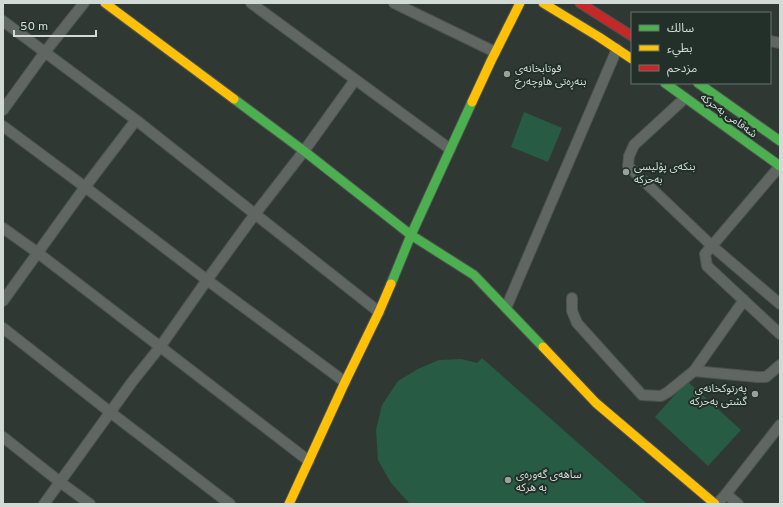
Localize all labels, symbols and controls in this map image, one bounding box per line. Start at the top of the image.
scale bar [14,12,96,38]
legend [631,12,771,84]
text: 50 m [20,19,48,35]
text: سالك [667,21,694,37]
text: بطيء [667,41,693,58]
text: مزدحم [667,61,697,77]
place label: قوتابخانەی بنەڕەتی هاوچەرخ [515,62,586,90]
marker: قوتابخانەی بنەڕەتی هاوچەرخ [502,69,512,79]
street label: شەقامی بەحرکە [697,90,760,141]
place label: بنکەی پۆلیسی بەحرکە [634,160,696,187]
marker: بنکەی پۆلیسی بەحرکە [621,167,631,177]
place label: پەرتوکخانەی گشتی بەحرکە [690,382,747,409]
marker: پەرتوکخانەی گشتی بەحرکە [750,389,760,399]
place label: ساهه‌ی گه‌وره‌ی به هركه‌ [516,468,582,495]
marker: ساهه‌ی گه‌وره‌ی به هركه‌ [503,475,513,485]

